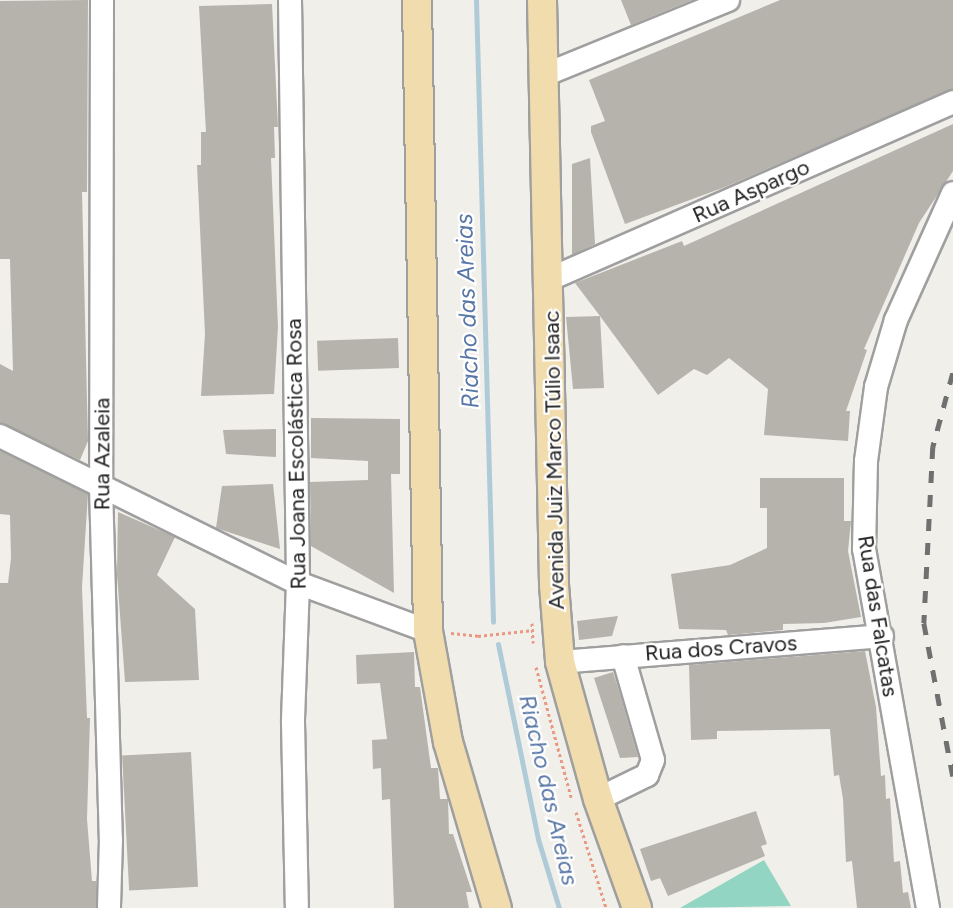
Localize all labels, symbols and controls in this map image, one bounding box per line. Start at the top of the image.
street label: Rua Aspargo [688,153,814,229]
water label: Riacho das Areias [449,213,485,409]
street label: Avenida Juiz Marco Túlio Isaac [538,310,570,610]
street label: Rua Joana Escolástica Rosa [280,318,312,590]
street label: Rua Azaleia [89,398,115,510]
street label: Rua das Falcatas [852,533,904,699]
street label: Rua dos Cravos [644,630,798,666]
water label: Riacho das Areias [513,692,585,888]

